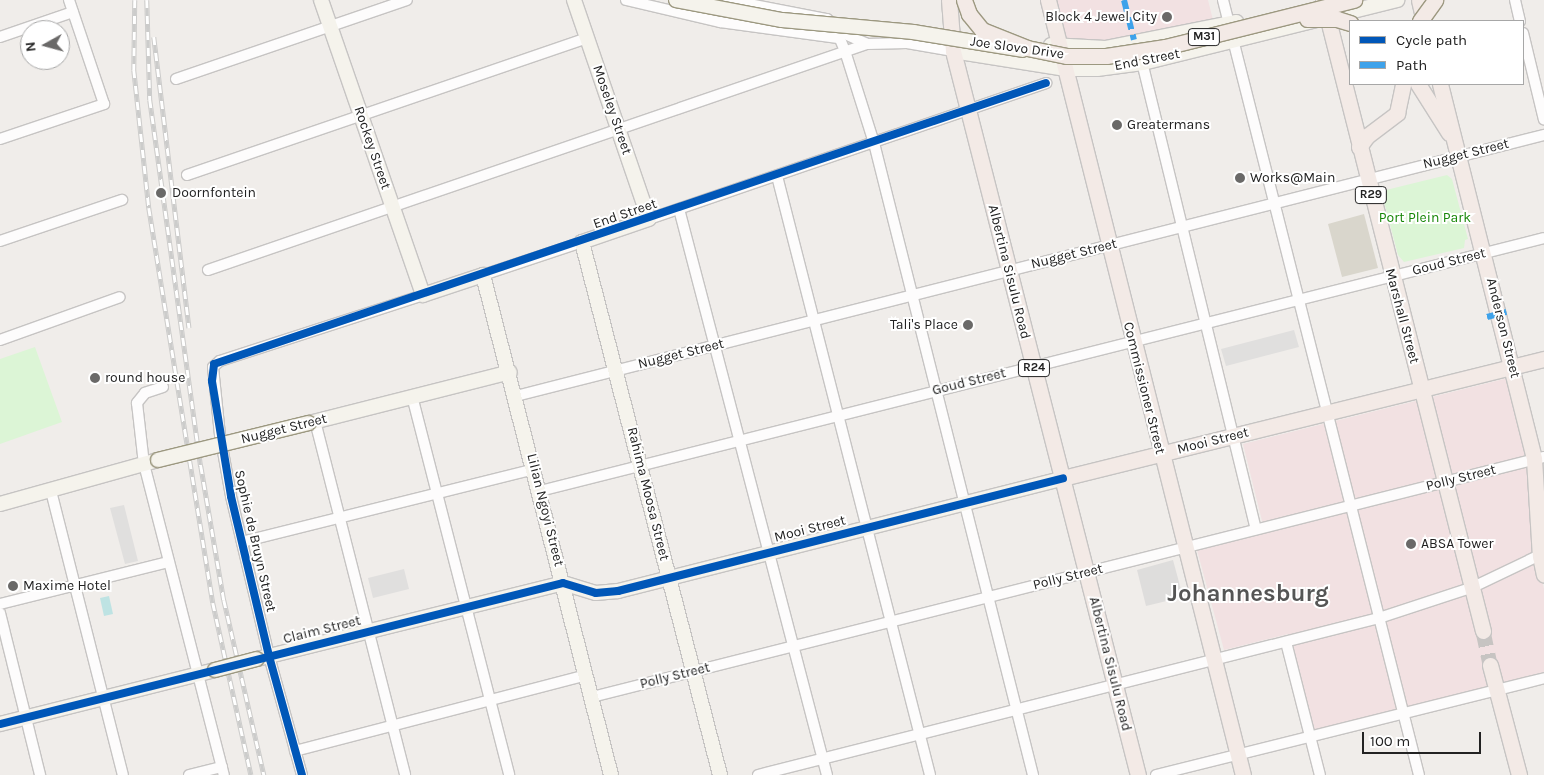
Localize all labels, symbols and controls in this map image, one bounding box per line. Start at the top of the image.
place label: Block 4 Jewel City [1045,9,1157,25]
marker: Block 4 Jewel City [1161,11,1173,23]
north arrow [20,20,70,70]
legend [1349,20,1524,85]
road number: M31 [1188,28,1220,46]
text: Cycle path [1396,31,1467,49]
street label: Joe Slovo Drive [969,33,1065,63]
text: N [22,41,40,53]
street label: End Street [1113,45,1181,75]
text: Path [1396,56,1427,74]
street label: Moseley Street [589,63,635,157]
street label: Rockey Street [350,104,394,192]
place label: Greatermans [1127,117,1210,133]
marker: Greatermans [1111,119,1123,131]
street label: Nugget Street [1421,135,1511,173]
place label: Works@Main [1250,170,1335,186]
marker: Works@Main [1234,172,1246,184]
place label: Doornfontein [172,185,256,201]
marker: Doornfontein [154,186,168,200]
road number: R29 [1355,186,1387,204]
street label: End Street [591,195,659,233]
street label: Albertina Sisulu Road [984,203,1034,341]
park label: Port Plein Park [1379,210,1471,226]
street label: Nugget Street [1029,235,1119,273]
street label: Goud Street [1410,245,1488,279]
street label: Marshall Street [1381,267,1423,365]
street label: Anderson Street [1482,276,1524,380]
place label: Tali's Place [890,317,958,333]
marker: Tali's Place [962,319,974,331]
street label: Commissioner Street [1119,320,1169,456]
street label: Nugget Street [636,335,726,373]
road number: R24 [1018,358,1050,378]
street label: Goud Street [930,365,1008,399]
place label: round house [105,370,185,386]
marker: round house [89,372,101,384]
street label: Nugget Street [239,410,329,448]
street label: Mooi Street [1176,424,1250,458]
street label: Rahima Moosa Street [623,425,673,563]
street label: Lilian Ngoyi Street [523,452,567,568]
street label: Polly Street [1424,461,1498,495]
street label: Sophie de Bruyn Street [230,468,280,614]
street label: Mooi Street [773,512,847,546]
place label: ABSA Tower [1421,536,1494,552]
marker: ABSA Tower [1405,538,1417,550]
street label: Polly Street [1031,560,1105,594]
place label: Maxime Hotel [23,578,111,594]
marker: Maxime Hotel [7,580,19,592]
district label: Johannesburg [1167,580,1329,608]
street label: Albertina Sisulu Road [1085,595,1135,733]
street label: Claim Street [282,612,362,648]
street label: Polly Street [638,659,712,693]
scale bar [1364,722,1483,754]
text: 100 m [1370,732,1410,750]

